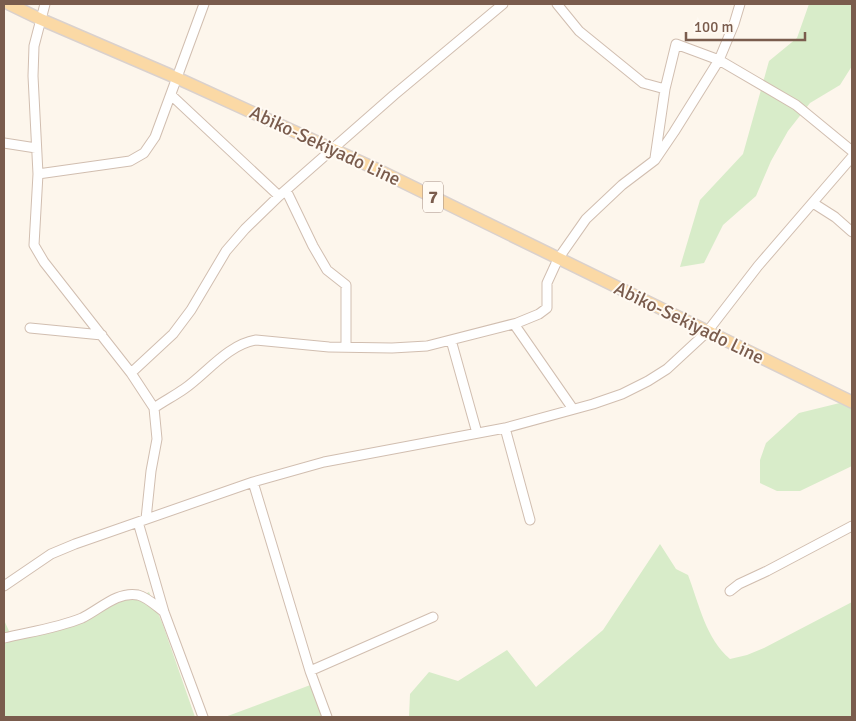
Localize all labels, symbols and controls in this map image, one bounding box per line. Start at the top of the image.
scale bar [686,10,805,42]
text: 100 m [694,18,734,36]
street label: Abiko-Sekiyado Line [246,101,404,191]
road number: 7 [423,182,443,212]
street label: Abiko-Sekiyado Line [610,276,768,370]

